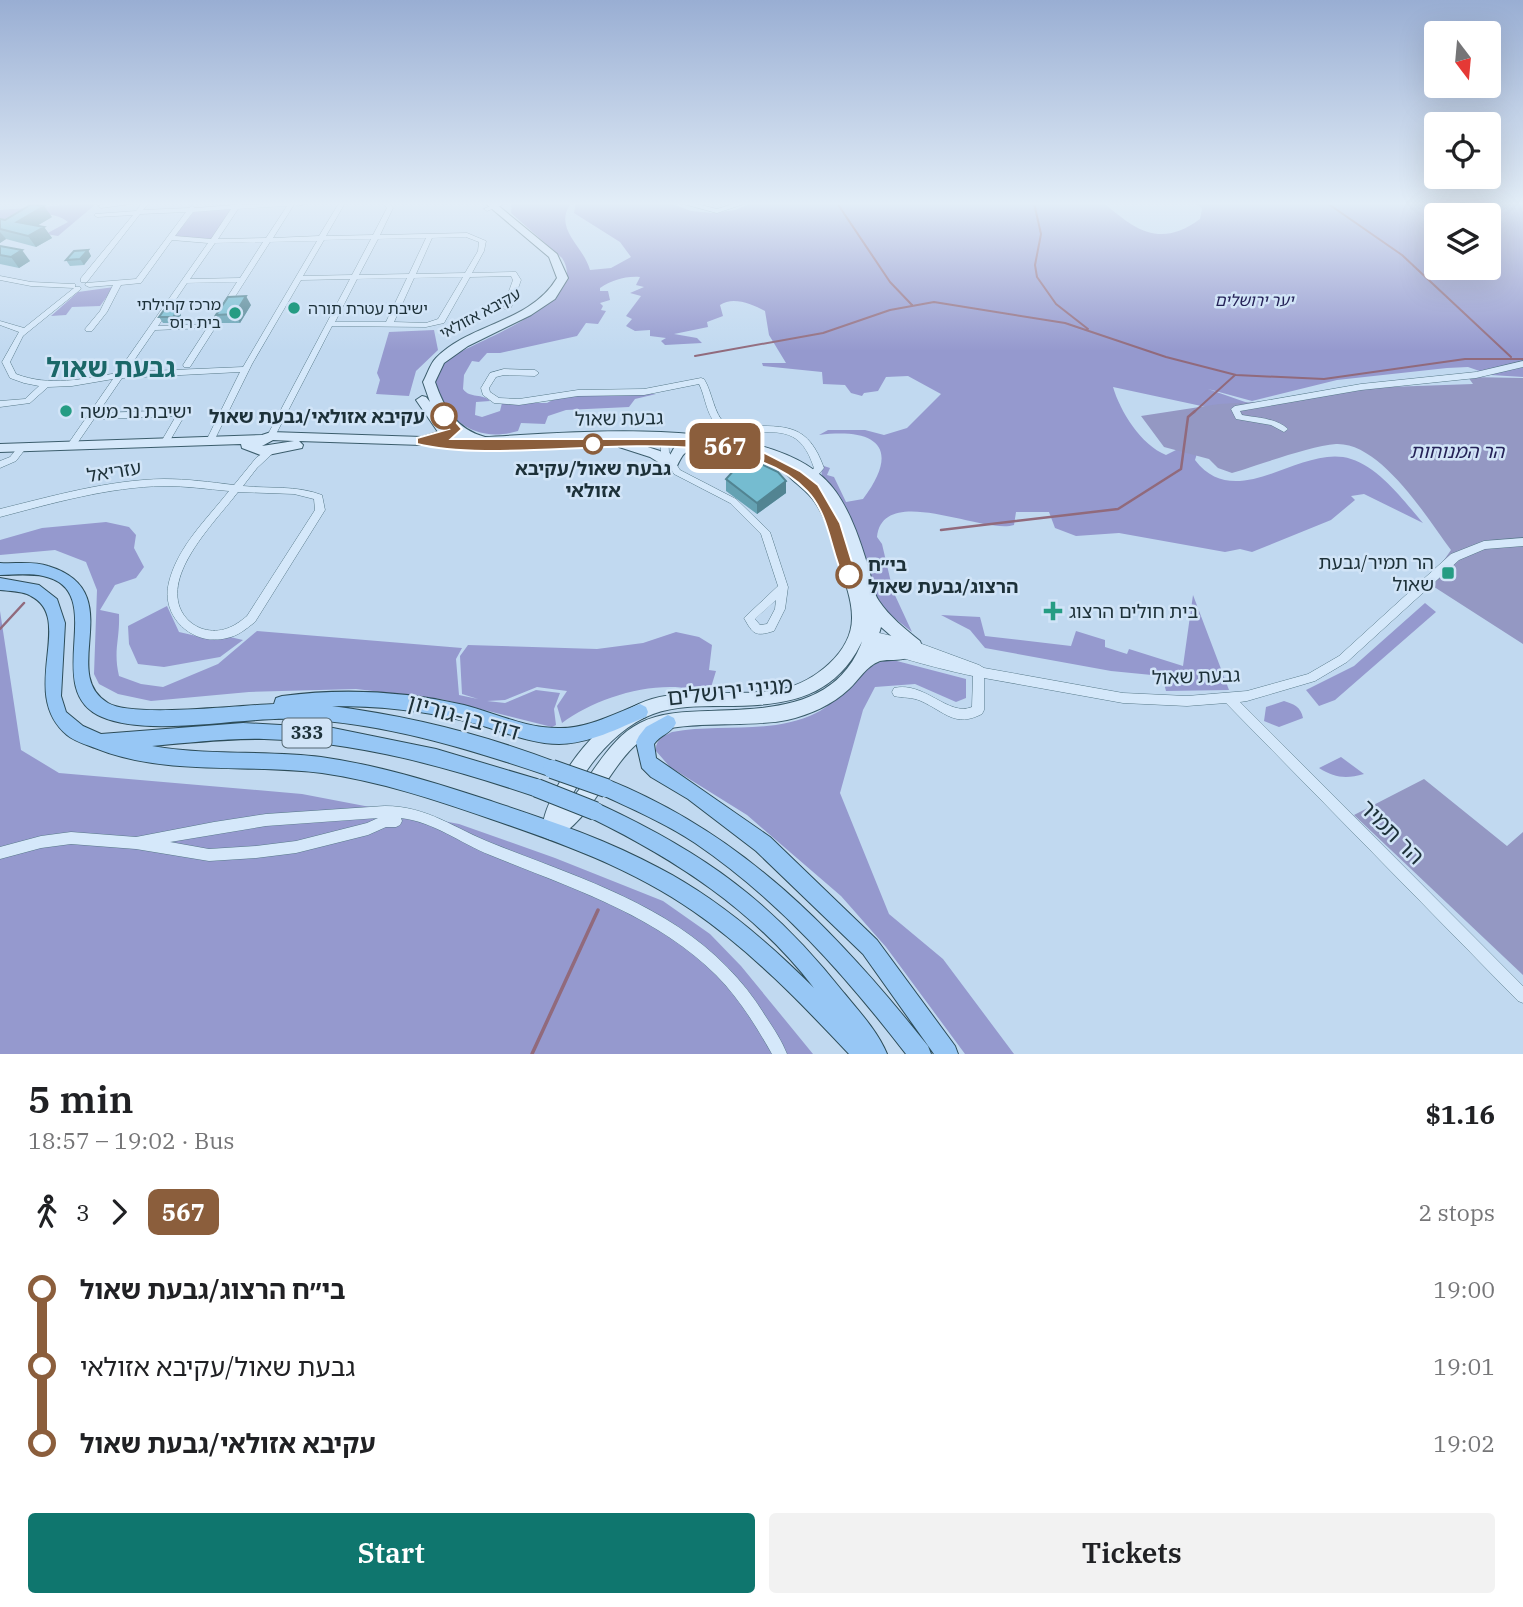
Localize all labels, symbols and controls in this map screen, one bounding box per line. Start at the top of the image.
north arrow [1424,21,1502,98]
map controls [1424,21,1501,280]
button: locate [1424,112,1501,189]
button: layers [1424,203,1501,280]
street label: עקיבא אזולאי [436,283,524,343]
park label: יער ירושלים [1215,290,1295,310]
place label: מרכז קהילתי בית רוס [137,294,221,332]
place label: ישיבת עטרת תורה [308,298,428,318]
marker: ישיבת עטרת תורה [286,300,302,316]
marker: מרכז קהילתי בית רוס [227,305,243,321]
district label: גבעת שאול [47,350,176,384]
place label: ישיבת נר משה [80,399,192,423]
marker: ישיבת נר משה [58,403,74,419]
marker: עקיבא אזולאי/גבעת שאול [431,403,457,429]
place label: עקיבא אזולאי/גבעת שאול [209,404,425,428]
street label: גבעת שאול [575,405,663,431]
line badge: 567 [685,423,765,469]
text: 567 [703,430,747,462]
marker: גבעת שאול/עקיבא אזולאי [583,434,603,454]
park label: הר המנוחות [1410,439,1505,463]
street label: עזריאל [85,455,143,487]
place label: גבעת שאול/עקיבא אזולאי [515,456,671,502]
place label: הר תמיר/גבעת שאול [1318,550,1434,596]
place label: בי״ח הרצוג/גבעת שאול [868,552,1019,598]
marker: בי״ח הרצוג/גבעת שאול [836,562,862,588]
marker: הר תמיר/גבעת שאול [1440,565,1456,581]
place label: בית חולים הרצוג [1069,599,1199,623]
marker: בית חולים הרצוג [1043,601,1063,621]
street label: גבעת שאול [1151,662,1241,690]
street label: מגיני ירושלים [666,668,794,712]
street label: דוד בן-גוריון [405,686,524,746]
road number: 333 [282,718,332,748]
street label: הר תמיר [1354,792,1432,870]
text: 5 min [28,1074,134,1123]
text: $1.16 [1425,1097,1495,1131]
text: 18:57 – 19:02 · Bus [28,1125,235,1155]
icon: walk [28,1193,66,1231]
icon: forward [100,1193,138,1231]
text: 567 [162,1196,205,1228]
text: 3 [76,1197,90,1227]
text: 2 stops [1418,1197,1495,1227]
text: בי״ח הרצוג/גבעת שאול [80,1272,346,1306]
text: 19:00 [1433,1274,1495,1304]
text: גבעת שאול/עקיבא אזולאי [80,1349,355,1383]
text: 19:01 [1433,1351,1495,1381]
text: עקיבא אזולאי/גבעת שאול [80,1426,376,1460]
text: 19:02 [1433,1428,1495,1458]
button: Start [28,1513,755,1593]
button: Tickets [769,1513,1495,1593]

